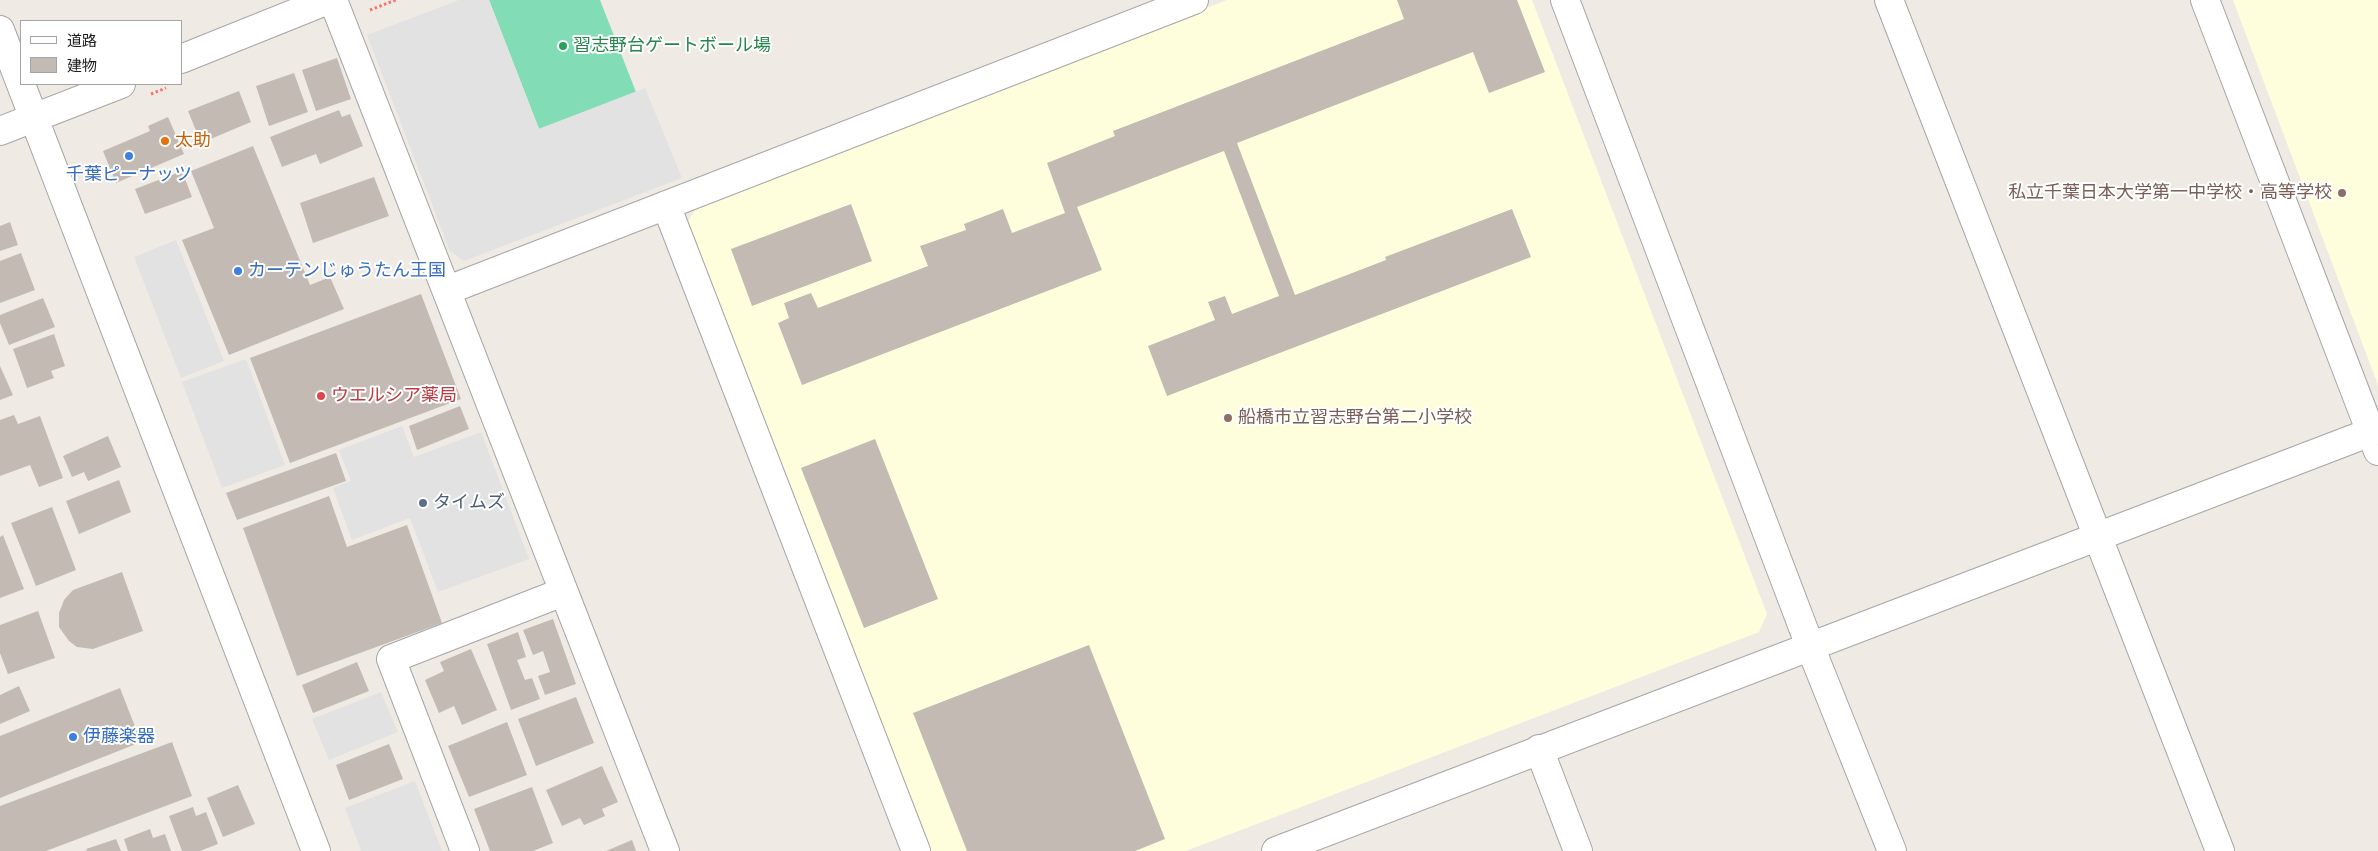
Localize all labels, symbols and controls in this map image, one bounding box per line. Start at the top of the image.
legend [20,20,182,85]
text: 道路 [67,31,97,50]
place label: 習志野台ゲートボール場 [573,35,771,57]
marker: 習志野台ゲートボール場 [557,40,569,52]
text: 建物 [67,56,97,75]
place label: 太助 [175,130,211,152]
marker: 太助 [159,135,171,147]
marker: 千葉ピーナッツ [123,150,135,162]
place label: 千葉ピーナッツ [66,164,192,186]
place label: 私立千葉日本大学第一中学校・高等学校 [2008,182,2332,204]
marker: 私立千葉日本大学第一中学校・高等学校 [2336,187,2348,199]
place label: カーテンじゅうたん王国 [248,260,446,282]
marker: カーテンじゅうたん王国 [232,265,244,277]
place label: ウエルシア薬局 [331,385,457,407]
marker: ウエルシア薬局 [315,390,327,402]
place label: 船橋市立習志野台第二小学校 [1238,407,1472,429]
marker: 船橋市立習志野台第二小学校 [1222,412,1234,424]
place label: タイムズ [433,492,505,514]
marker: タイムズ [417,497,429,509]
place label: 伊藤楽器 [83,726,155,748]
marker: 伊藤楽器 [67,731,79,743]

